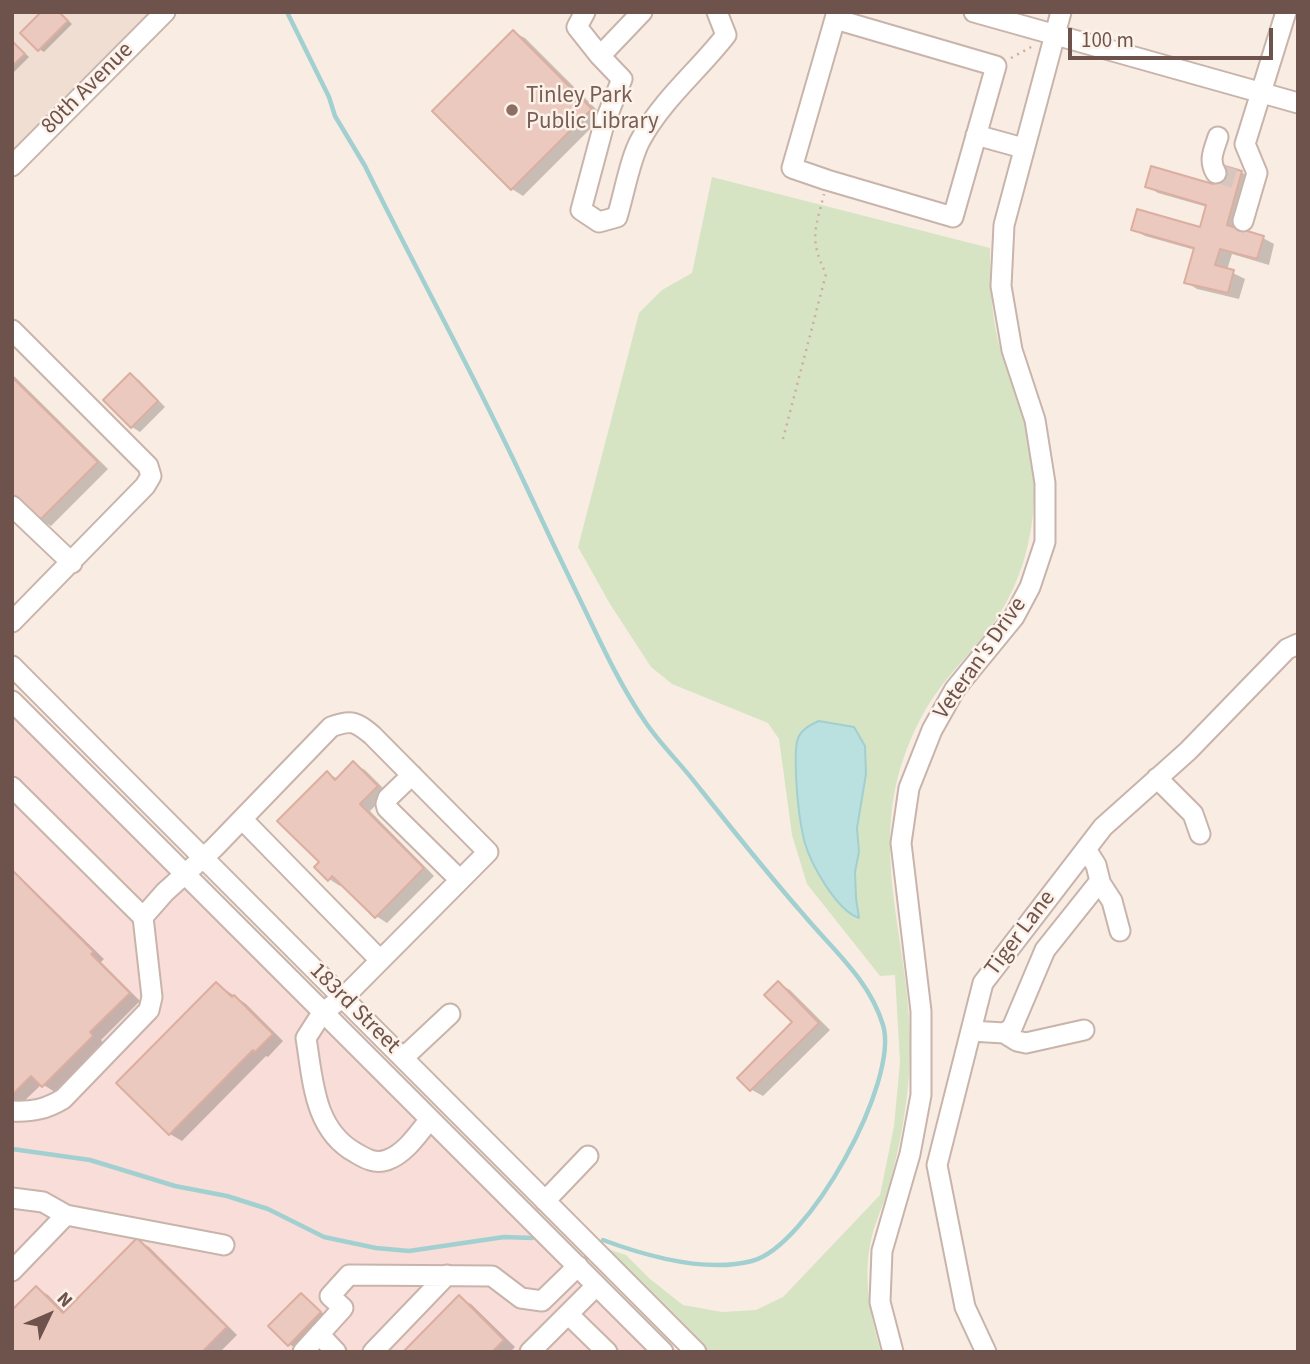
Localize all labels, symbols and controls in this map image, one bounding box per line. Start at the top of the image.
scale bar [1072,14,1277,58]
text: 100 m [1081,25,1134,55]
street label: 80th Avenue [36,37,140,141]
place label: Tinley Park Public Library [526,83,659,137]
marker: Tinley Park Public Library [504,102,520,118]
street label: Veteran's Drive [929,593,1033,725]
street label: Tiger Lane [980,886,1062,982]
street label: 183rd Street [303,958,405,1060]
north arrow [14,1280,84,1350]
text: N [50,1286,79,1314]

